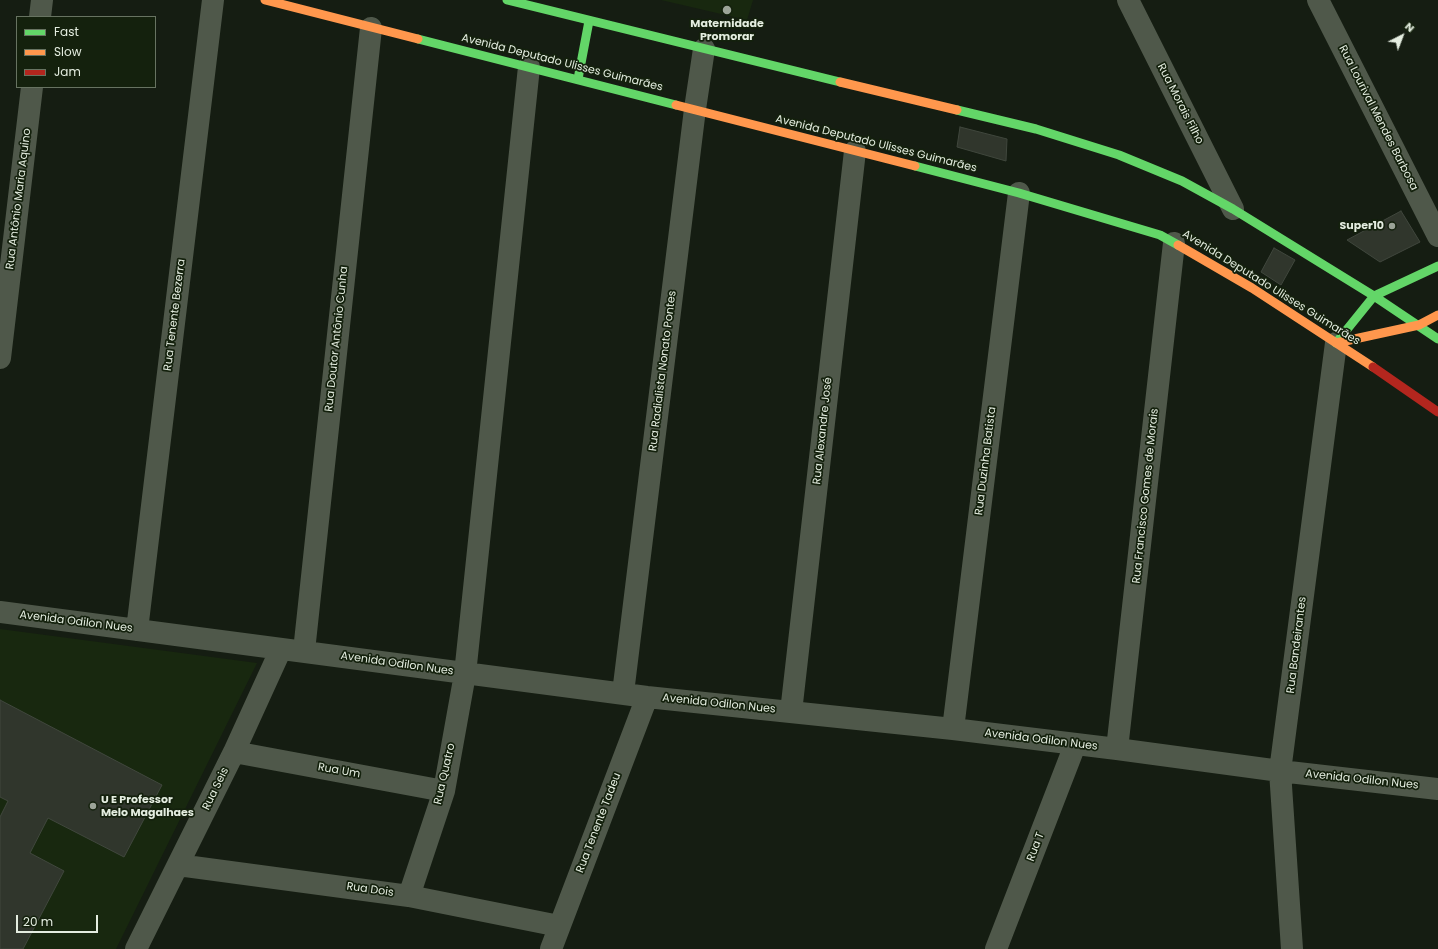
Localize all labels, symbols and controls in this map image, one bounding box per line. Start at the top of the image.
marker: Maternidade Promorar [721,4,733,16]
legend [16,16,156,88]
north arrow [1382,16,1422,56]
place label: Maternidade Promorar [690,17,764,43]
text: N [1402,18,1418,36]
text: Fast [54,23,79,40]
street label: Avenida Deputado Ulisses Guimarães [460,32,664,94]
text: Slow [54,43,82,60]
street label: Rua Lourival Mendes Barbosa [1336,43,1420,193]
street label: Rua Morais Filho [1154,62,1206,146]
text: Jam [54,63,81,80]
street label: Avenida Deputado Ulisses Guimarães [774,113,978,175]
street label: Rua Antônio Maria Aquino [4,128,34,270]
place label: Super10 [1340,219,1384,233]
marker: Super10 [1387,221,1397,231]
street label: Avenida Deputado Ulisses Guimarães [1180,228,1362,348]
street label: Rua Tenente Bezerra [162,258,188,372]
street label: Rua Doutor Antônio Cunha [323,266,351,412]
street label: Rua Radialista Nonato Pontes [647,290,679,452]
street label: Rua Alexandre José [811,377,835,485]
street label: Rua Duzinha Batista [973,406,999,516]
street label: Rua Francisco Gomes de Morais [1130,408,1162,584]
street label: Rua Bandeirantes [1285,596,1309,694]
street label: Avenida Odilon Nues [19,609,133,635]
street label: Avenida Odilon Nues [340,650,454,678]
street label: Avenida Odilon Nues [662,691,776,717]
street label: Avenida Odilon Nues [984,727,1098,753]
street label: Rua Quatro [432,742,458,806]
street label: Rua Um [317,761,361,781]
street label: Rua Seis [200,766,232,812]
street label: Avenida Odilon Nues [1305,767,1419,793]
street label: Rua Tenente Tadeu [574,771,624,875]
place label: U E Professor Melo Magalhaes [101,793,194,819]
marker: U E Professor Melo Magalhaes [88,801,98,811]
street label: Rua T [1024,831,1048,863]
street label: Rua Dois [346,880,394,900]
scale bar [18,907,100,933]
text: 20 m [23,913,53,930]

